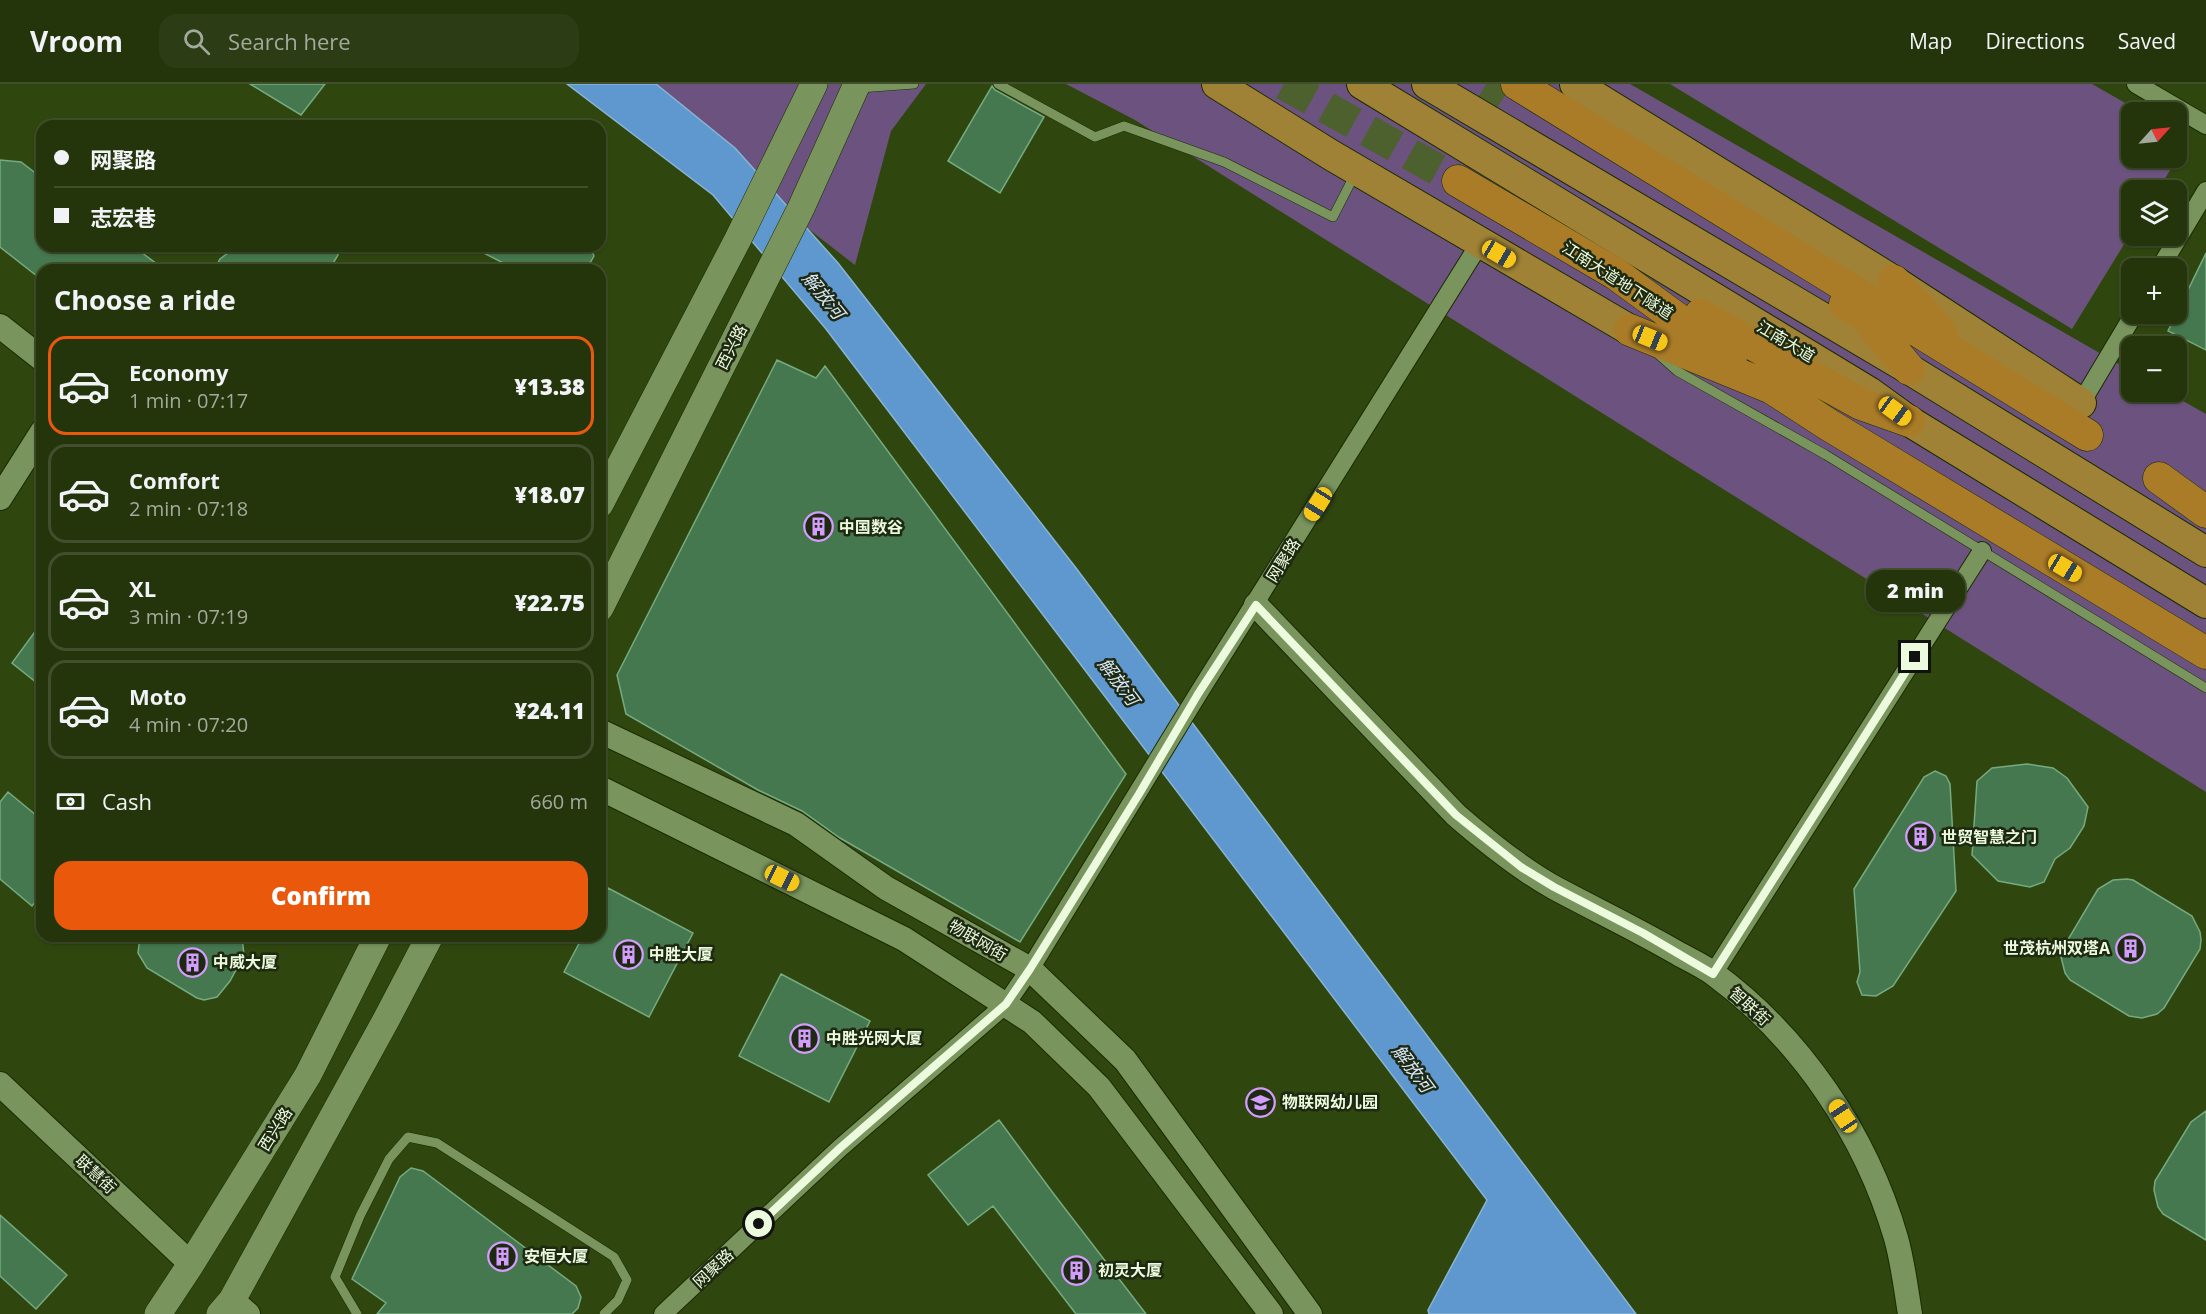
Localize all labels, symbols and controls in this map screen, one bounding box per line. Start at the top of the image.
search box [159,14,579,68]
text: Vroom [30,22,123,60]
icon: search [180,25,213,58]
text: Search here [228,26,351,56]
text: Map [1909,27,1952,55]
text: Directions [1985,27,2085,55]
text: Saved [2118,27,2176,55]
north arrow [2121,102,2187,168]
map controls [2121,102,2187,402]
text: 网聚路 [90,144,156,174]
button: layers [2121,180,2187,246]
text: 志宏巷 [90,202,156,232]
street label: 江南大道地下隧道 [1558,236,1678,324]
car [1479,237,1519,271]
button: + [2121,258,2187,324]
water label: 解放河 [798,266,852,326]
text: Choose a ride [54,281,236,318]
street label: 江南大道 [1753,315,1819,367]
street label: 西兴路 [710,321,752,373]
car [1630,323,1670,353]
button: − [2121,336,2187,402]
text: Economy [129,357,228,387]
icon: car [57,359,111,413]
text: ¥13.38 [514,371,585,401]
text: 1 min · 07:17 [129,387,248,414]
car [1875,393,1915,429]
text: Comfort [129,465,220,495]
icon: car [57,467,111,521]
text: ¥18.07 [514,479,585,509]
car [1301,484,1335,524]
text: 2 min · 07:18 [129,495,248,522]
building icon: 中国数谷 [802,511,834,543]
place label: 中国数谷 [839,516,903,538]
street label: 网聚路 [1261,534,1305,586]
car [2045,551,2085,585]
callout: 2 min [1866,570,1964,612]
text: XL [129,573,156,603]
icon: car [57,575,111,629]
text: 2 min [1887,577,1944,604]
text: ¥22.75 [514,587,585,617]
text: 3 min · 07:19 [129,603,248,630]
route end [1901,643,1928,670]
water label: 解放河 [1093,652,1147,712]
text: Moto [129,681,187,711]
icon: car [57,683,111,737]
text: ¥24.11 [514,695,585,725]
text: 4 min · 07:20 [129,711,248,738]
icon: cash [54,785,87,818]
text: Cash [102,786,152,816]
text: 660 m [530,788,588,815]
building icon: 世贸智慧之门 [1904,821,1936,853]
place label: 世贸智慧之门 [1941,826,2037,848]
button: Confirm [54,861,588,930]
car [762,862,802,894]
street label: 物联网街 [945,914,1011,966]
building icon: 世茂杭州双塔A [2115,932,2147,964]
place label: 世茂杭州双塔A [2003,937,2111,959]
building icon: 中胜大厦 [612,938,644,970]
place label: 中胜大厦 [649,943,713,965]
building icon: 中威大厦 [176,946,208,978]
place label: 中威大厦 [213,951,277,973]
street label: 智联街 [1725,982,1775,1030]
building icon: 中胜光网大厦 [789,1022,821,1054]
place label: 中胜光网大厦 [826,1027,922,1049]
water label: 解放河 [1387,1039,1441,1099]
school or university icon: 物联网幼儿园 [1245,1086,1277,1118]
place label: 物联网幼儿园 [1282,1091,1378,1113]
car [1825,1096,1861,1136]
street label: 西兴路 [253,1103,297,1155]
street label: 联慧街 [71,1150,121,1198]
route start [745,1210,772,1237]
building icon: 安恒大厦 [487,1240,519,1272]
street label: 网聚路 [688,1244,738,1292]
place label: 安恒大厦 [524,1245,588,1267]
building icon: 初灵大厦 [1061,1254,1093,1286]
place label: 初灵大厦 [1098,1259,1162,1281]

